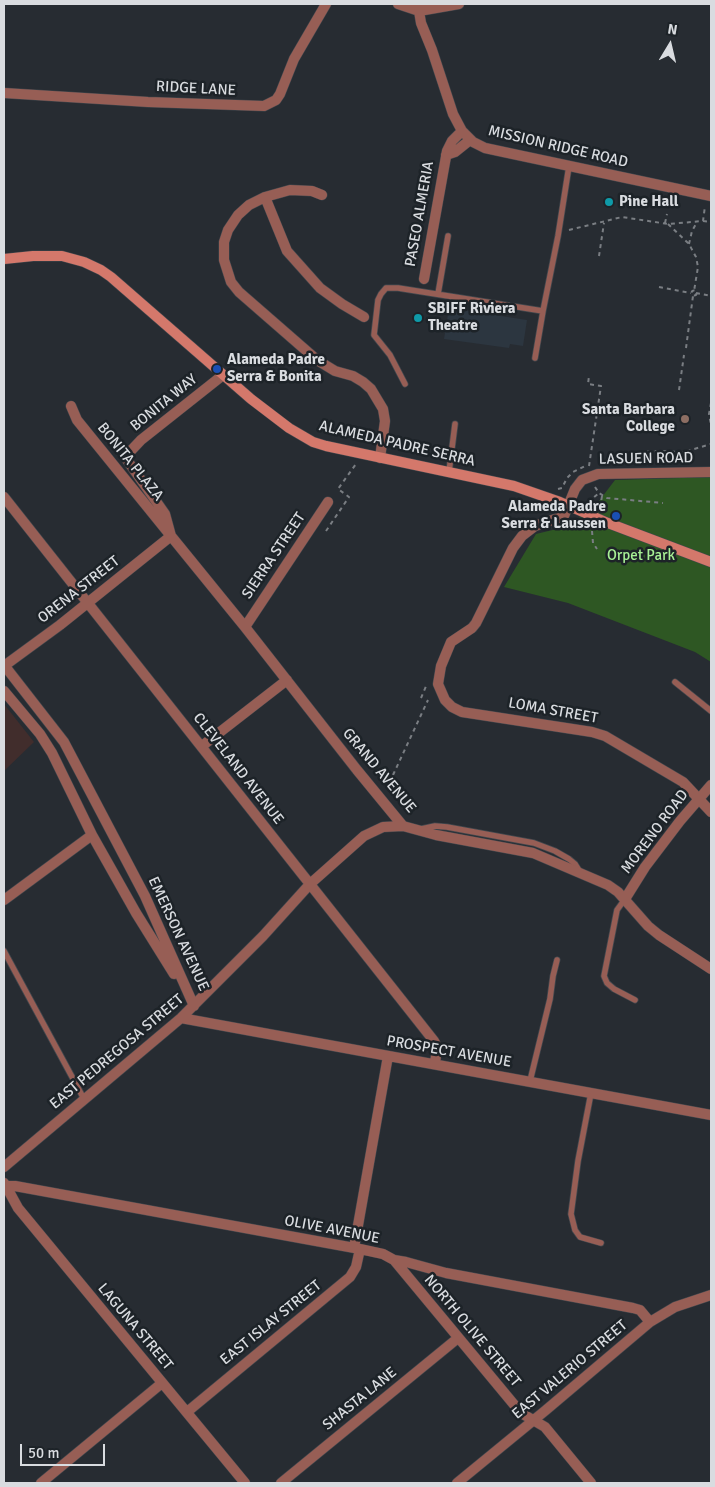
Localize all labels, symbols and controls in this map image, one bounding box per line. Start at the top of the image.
north arrow [645,20,695,70]
text: N [666,21,679,39]
street label: RIDGE LANE [156,78,236,100]
street label: MISSION RIDGE ROAD [486,122,630,172]
street label: PASEO ALMERIA [402,160,438,268]
place label: Pine Hall [619,193,678,211]
marker: Pine Hall [603,196,615,208]
place label: SBIFF Riviera Theatre [428,300,516,335]
marker: SBIFF Riviera Theatre [412,312,424,324]
place label: Alameda Padre Serra & Bonita [227,351,325,386]
marker: Alameda Padre Serra & Bonita [211,363,223,375]
street label: BONITA WAY [127,371,201,435]
place label: Santa Barbara College [582,401,675,436]
marker: Santa Barbara College [679,413,691,425]
street label: ALAMEDA PADRE SERRA [317,417,477,471]
street label: BONITA PLAZA [93,419,167,505]
street label: LASUEN ROAD [599,449,693,469]
place label: Alameda Padre Serra & Laussen [502,498,606,533]
street label: SIERRA STREET [238,509,310,603]
marker: Alameda Padre Serra & Laussen [610,510,622,522]
park label: Orpet Park [607,547,675,565]
street label: ORENA STREET [35,553,123,627]
street label: LOMA STREET [507,694,599,728]
street label: CLEVELAND AVENUE [189,710,287,828]
street label: GRAND AVENUE [338,725,420,817]
street label: MORENO ROAD [618,787,692,877]
street label: EMERSON AVENUE [144,874,212,994]
street label: EAST PEDREGOSA STREET [46,991,188,1113]
street label: PROSPECT AVENUE [385,1032,513,1072]
street label: OLIVE AVENUE [283,1212,381,1248]
street label: NORTH OLIVE STREET [420,1271,524,1391]
street label: EAST ISLAY STREET [217,1277,325,1369]
street label: LAGUNA STREET [93,1280,177,1374]
street label: EAST VALERIO STREET [509,1317,631,1423]
street label: SHASTA LANE [319,1364,401,1434]
scale bar [22,1434,108,1466]
text: 50 m [28,1444,59,1462]

